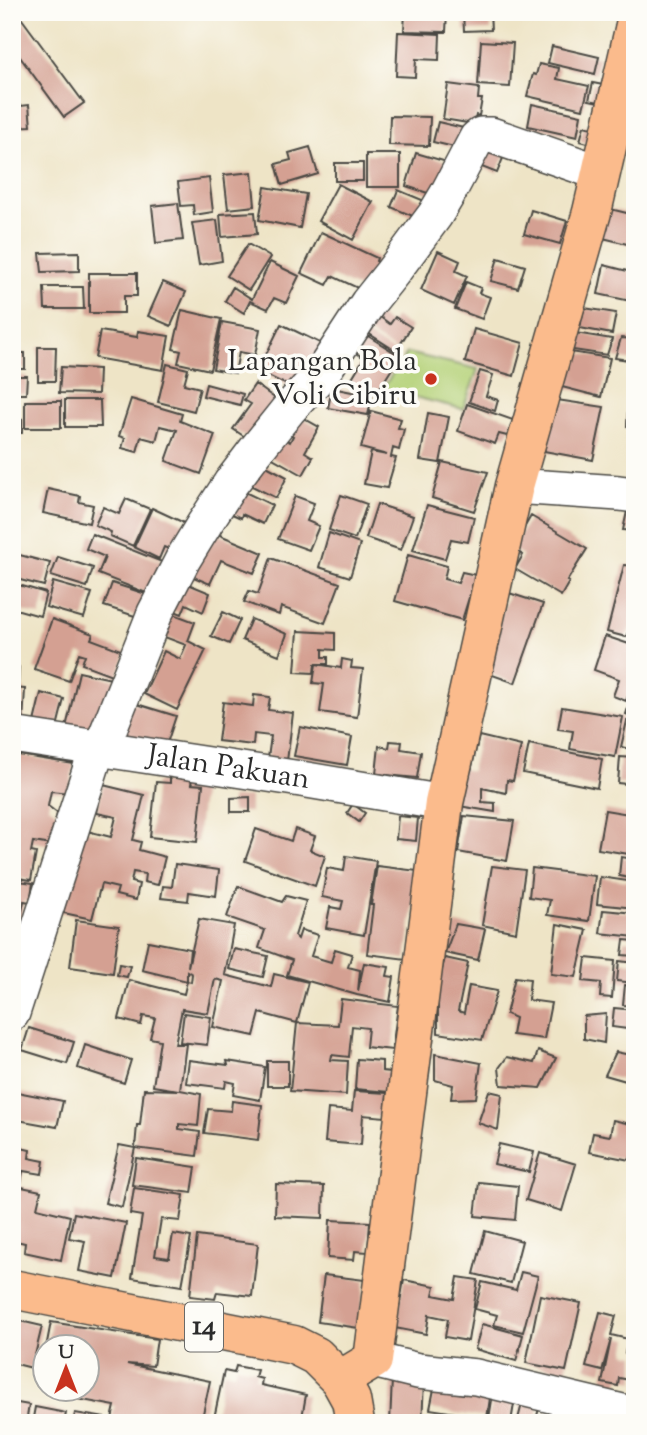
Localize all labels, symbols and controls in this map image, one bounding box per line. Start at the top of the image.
place label: Lapangan Bola Voli Cibiru [228,341,417,418]
marker: Lapangan Bola Voli Cibiru [423,371,439,387]
street label: Jalan Pakuan [142,734,313,802]
road number: 14 [185,1302,223,1352]
north arrow [32,1334,102,1404]
text: U [58,1340,74,1367]

